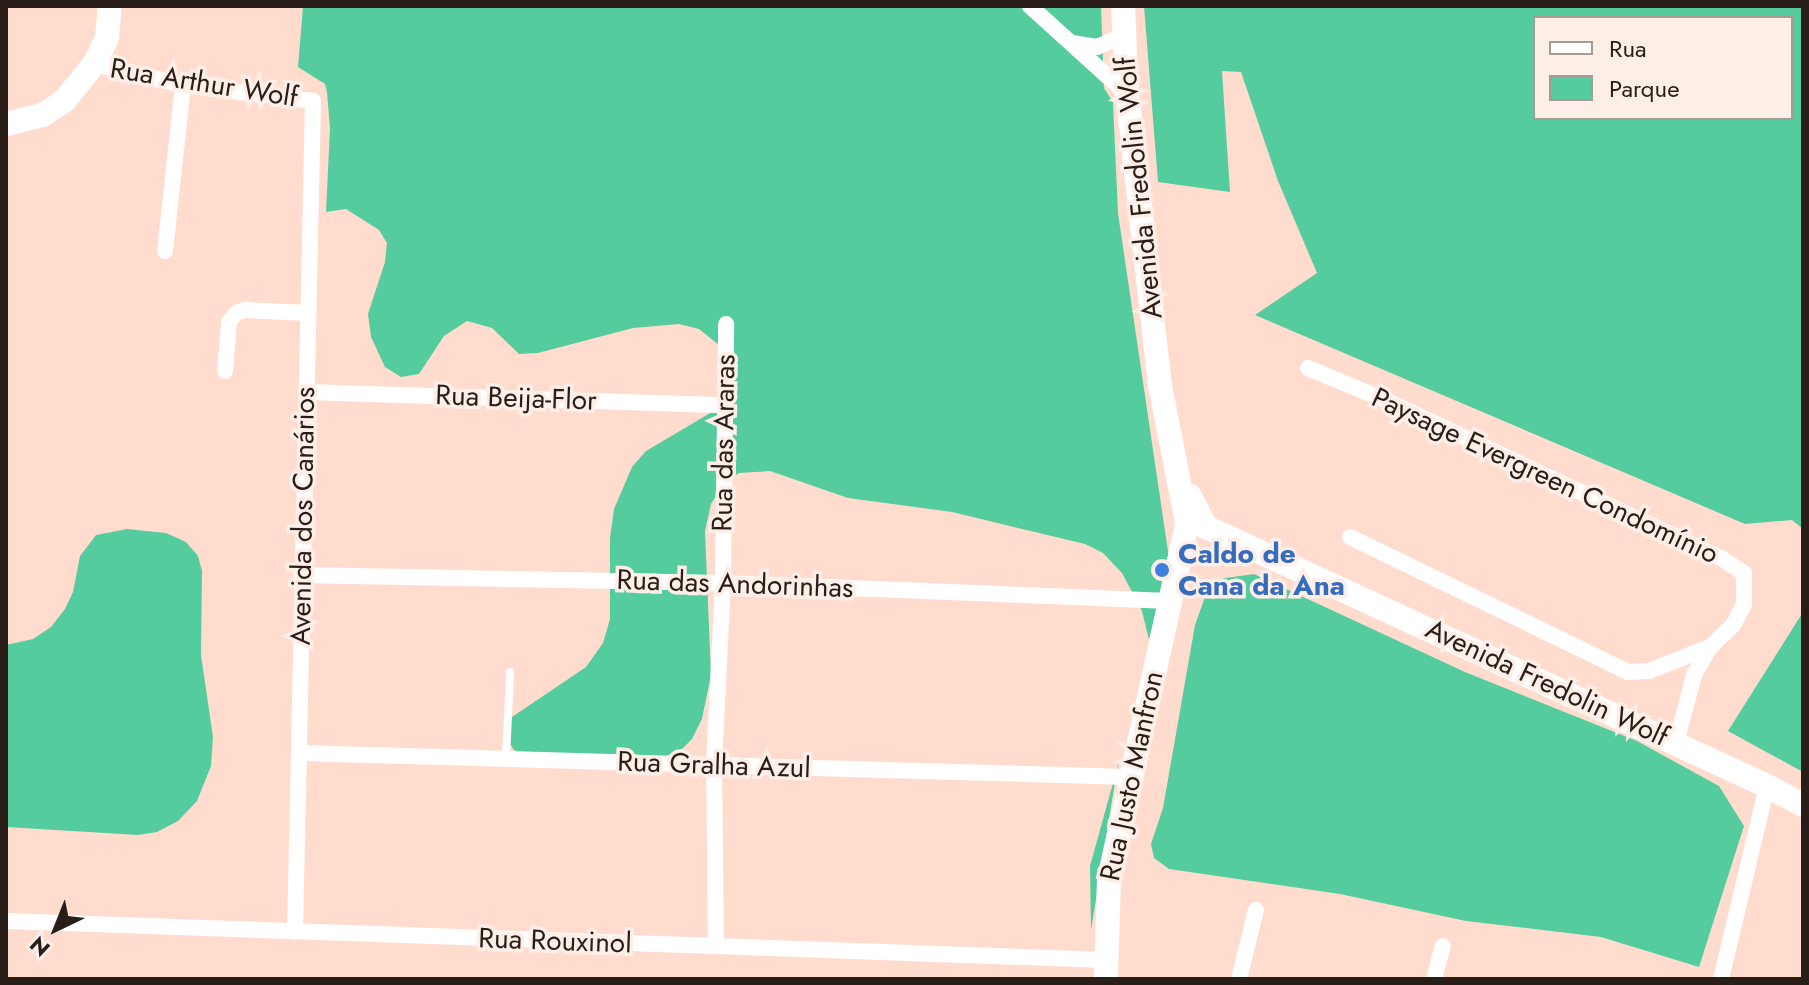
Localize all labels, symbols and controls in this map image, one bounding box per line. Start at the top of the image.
legend [1533,16,1793,120]
text: Rua [1609,31,1647,66]
street label: Rua Arthur Wolf [108,52,300,114]
street label: Avenida Fredolin Wolf [1109,55,1169,321]
text: Parque [1609,71,1680,106]
street label: Rua das Araras [706,354,742,532]
street label: Rua Beija-Flor [435,378,597,418]
street label: Paysage Evergreen Condomínio [1366,381,1724,571]
street label: Avenida dos Canários [284,386,322,646]
place label: Caldo de Cana da Ana [1178,537,1345,603]
marker: Caldo de Cana da Ana [1153,561,1171,579]
street label: Rua das Andorinhas [616,563,854,605]
street label: Avenida Fredolin Wolf [1420,612,1674,754]
street label: Rua Justo Manfron [1093,668,1171,884]
street label: Rua Gralha Azul [617,745,811,785]
north arrow [16,889,96,969]
street label: Rua Rouxinol [478,922,632,960]
text: N [22,929,57,964]

